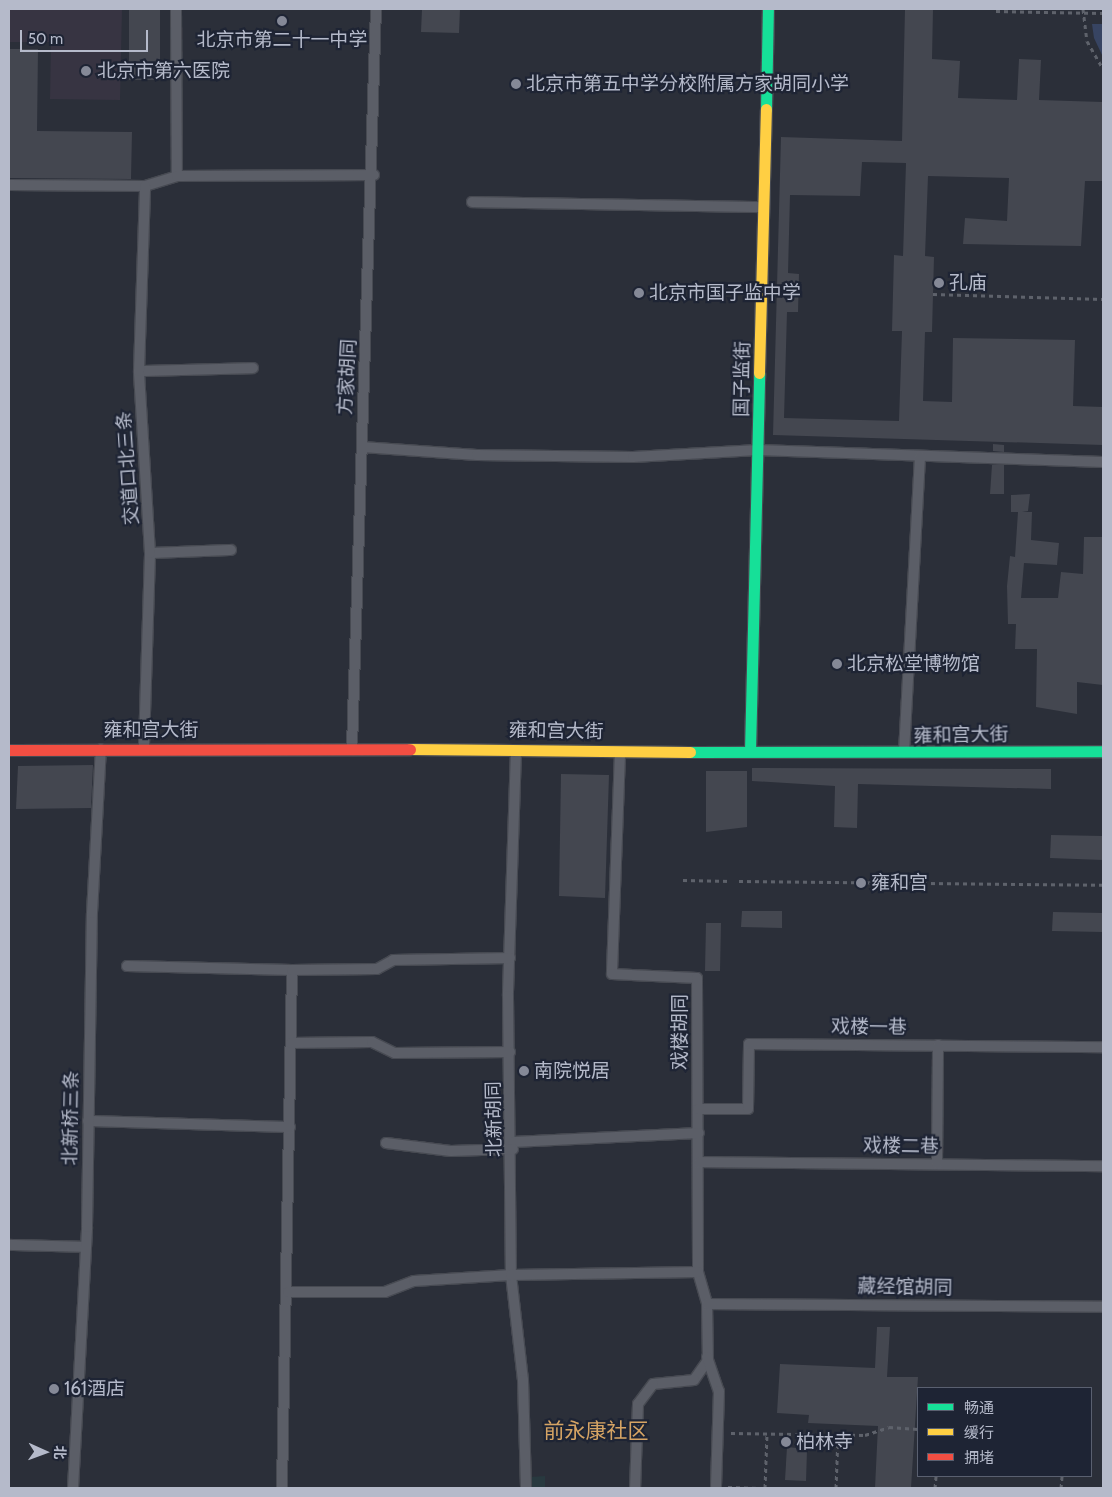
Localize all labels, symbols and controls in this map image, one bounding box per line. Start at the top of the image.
marker: 北京市第二十一中学 [276,15,288,27]
scale bar [22,20,150,52]
place label: 北京市第二十一中学 [197,29,367,51]
text: 50 m [28,30,63,48]
place label: 北京市第六医院 [97,60,230,82]
marker: 北京市第六医院 [79,64,93,78]
place label: 北京市第五中学分校附属方家胡同小学 [526,73,849,95]
marker: 北京市第五中学分校附属方家胡同小学 [510,78,522,90]
place label: 孔庙 [949,272,987,294]
marker: 孔庙 [933,277,945,289]
place label: 北京市国子监中学 [649,282,801,304]
marker: 北京市国子监中学 [633,287,645,299]
street label: 方家胡同 [334,338,360,416]
street label: 国子监街 [730,341,754,417]
street label: 交道口北三条 [113,410,143,526]
place label: 北京松堂博物馆 [847,653,980,675]
marker: 北京松堂博物馆 [831,658,843,670]
street label: 雍和宫大街 [104,719,198,741]
street label: 雍和宫大街 [508,719,604,743]
street label: 雍和宫大街 [913,723,1009,747]
place label: 雍和宫 [871,872,928,894]
marker: 雍和宫 [855,877,867,889]
street label: 戏楼胡同 [669,994,691,1070]
street label: 戏楼一巷 [831,1015,907,1039]
place label: 南院悦居 [534,1060,610,1082]
marker: 南院悦居 [518,1065,530,1077]
street label: 北新桥三条 [59,1070,83,1166]
street label: 北新胡同 [482,1081,506,1157]
street label: 戏楼二巷 [863,1134,939,1158]
street label: 藏经馆胡同 [857,1275,953,1299]
place label: 161酒店 [64,1378,125,1400]
marker: 161酒店 [48,1383,60,1395]
legend [917,1387,1092,1477]
text: 畅通 [964,1399,994,1417]
district label: 前永康社区 [544,1418,648,1444]
text: 缓行 [964,1424,994,1442]
north arrow [20,1427,70,1477]
place label: 柏林寺 [796,1431,853,1453]
marker: 柏林寺 [780,1436,792,1448]
text: 北 [51,1445,69,1460]
text: 拥堵 [964,1449,994,1467]

